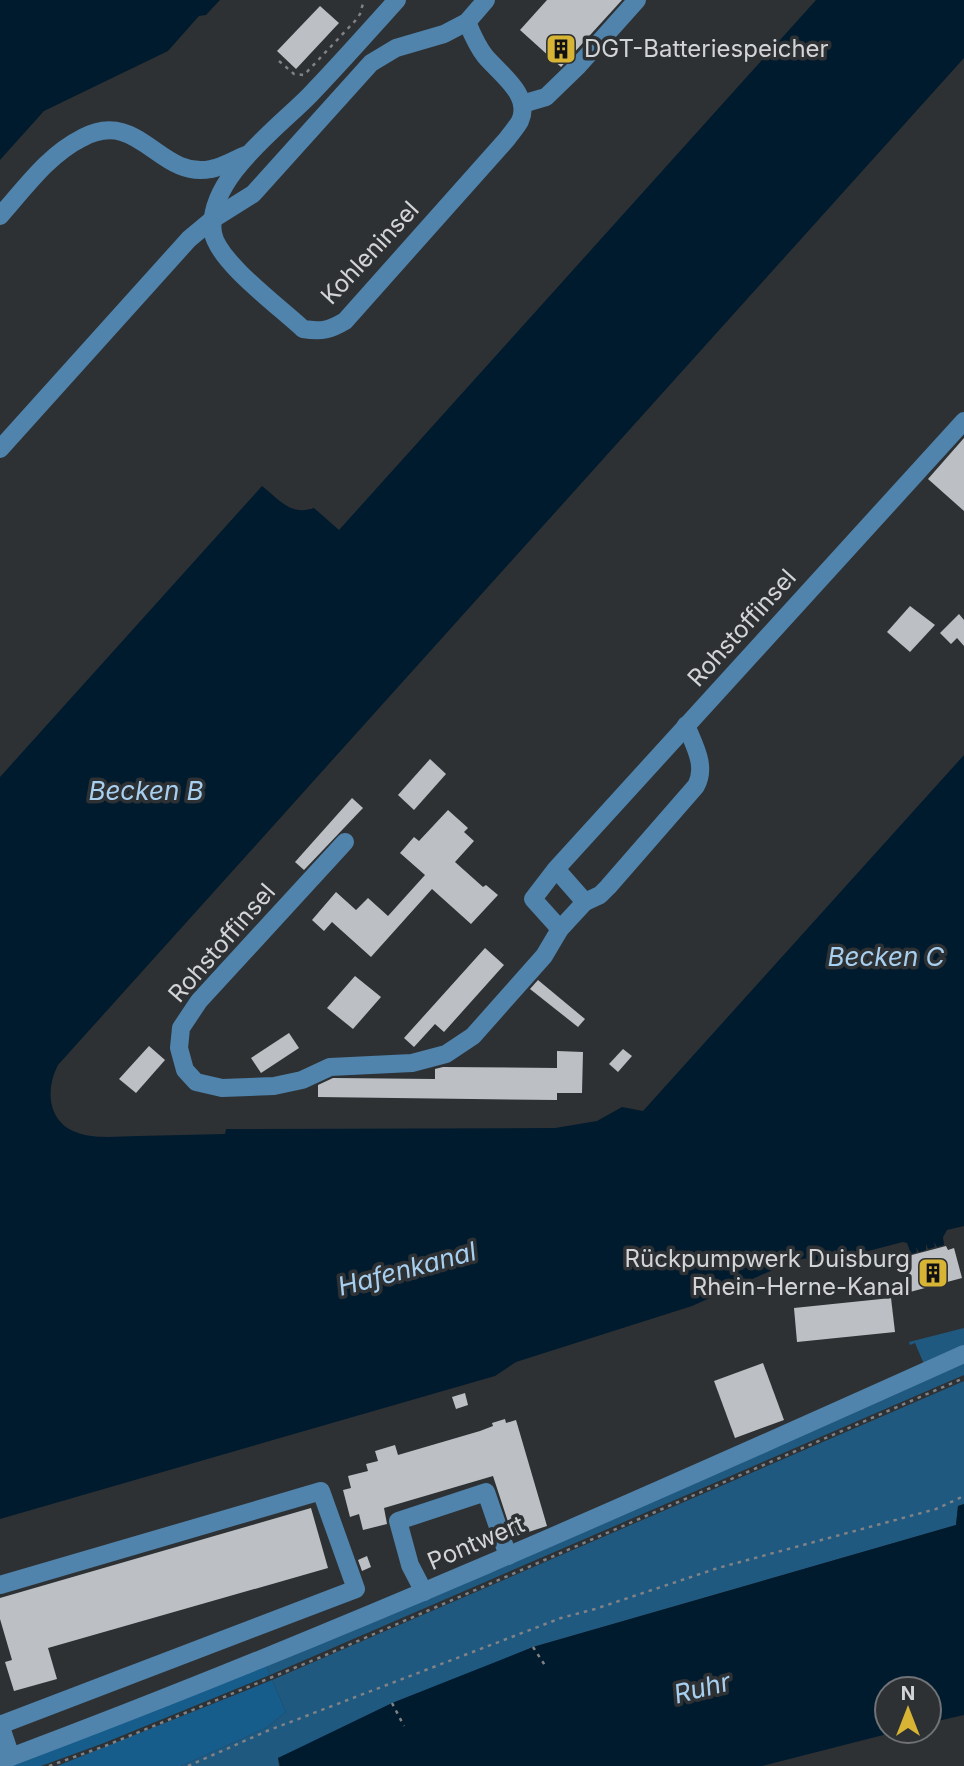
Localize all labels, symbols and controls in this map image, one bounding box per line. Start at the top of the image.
building icon: DGT-Batteriespeicher [544,32,578,66]
place label: DGT-Batteriespeicher [584,34,829,63]
street label: Kohleninsel [315,195,425,310]
street label: Rohstoffinsel [681,563,802,692]
water label: Becken B [88,775,204,806]
street label: Rohstoffinsel [162,877,281,1008]
water label: Becken C [827,941,945,972]
water label: Hafenkanal [334,1235,480,1302]
place label: Rückpumpwerk Duisburg Rhein-Herne-Kanal [625,1244,910,1301]
building icon: Rückpumpwerk Duisburg Rhein-Herne-Kanal [916,1256,950,1290]
street label: Pontwert [423,1509,529,1576]
water label: Ruhr [670,1665,735,1709]
north arrow [873,1675,943,1745]
text: N [901,1682,915,1705]

